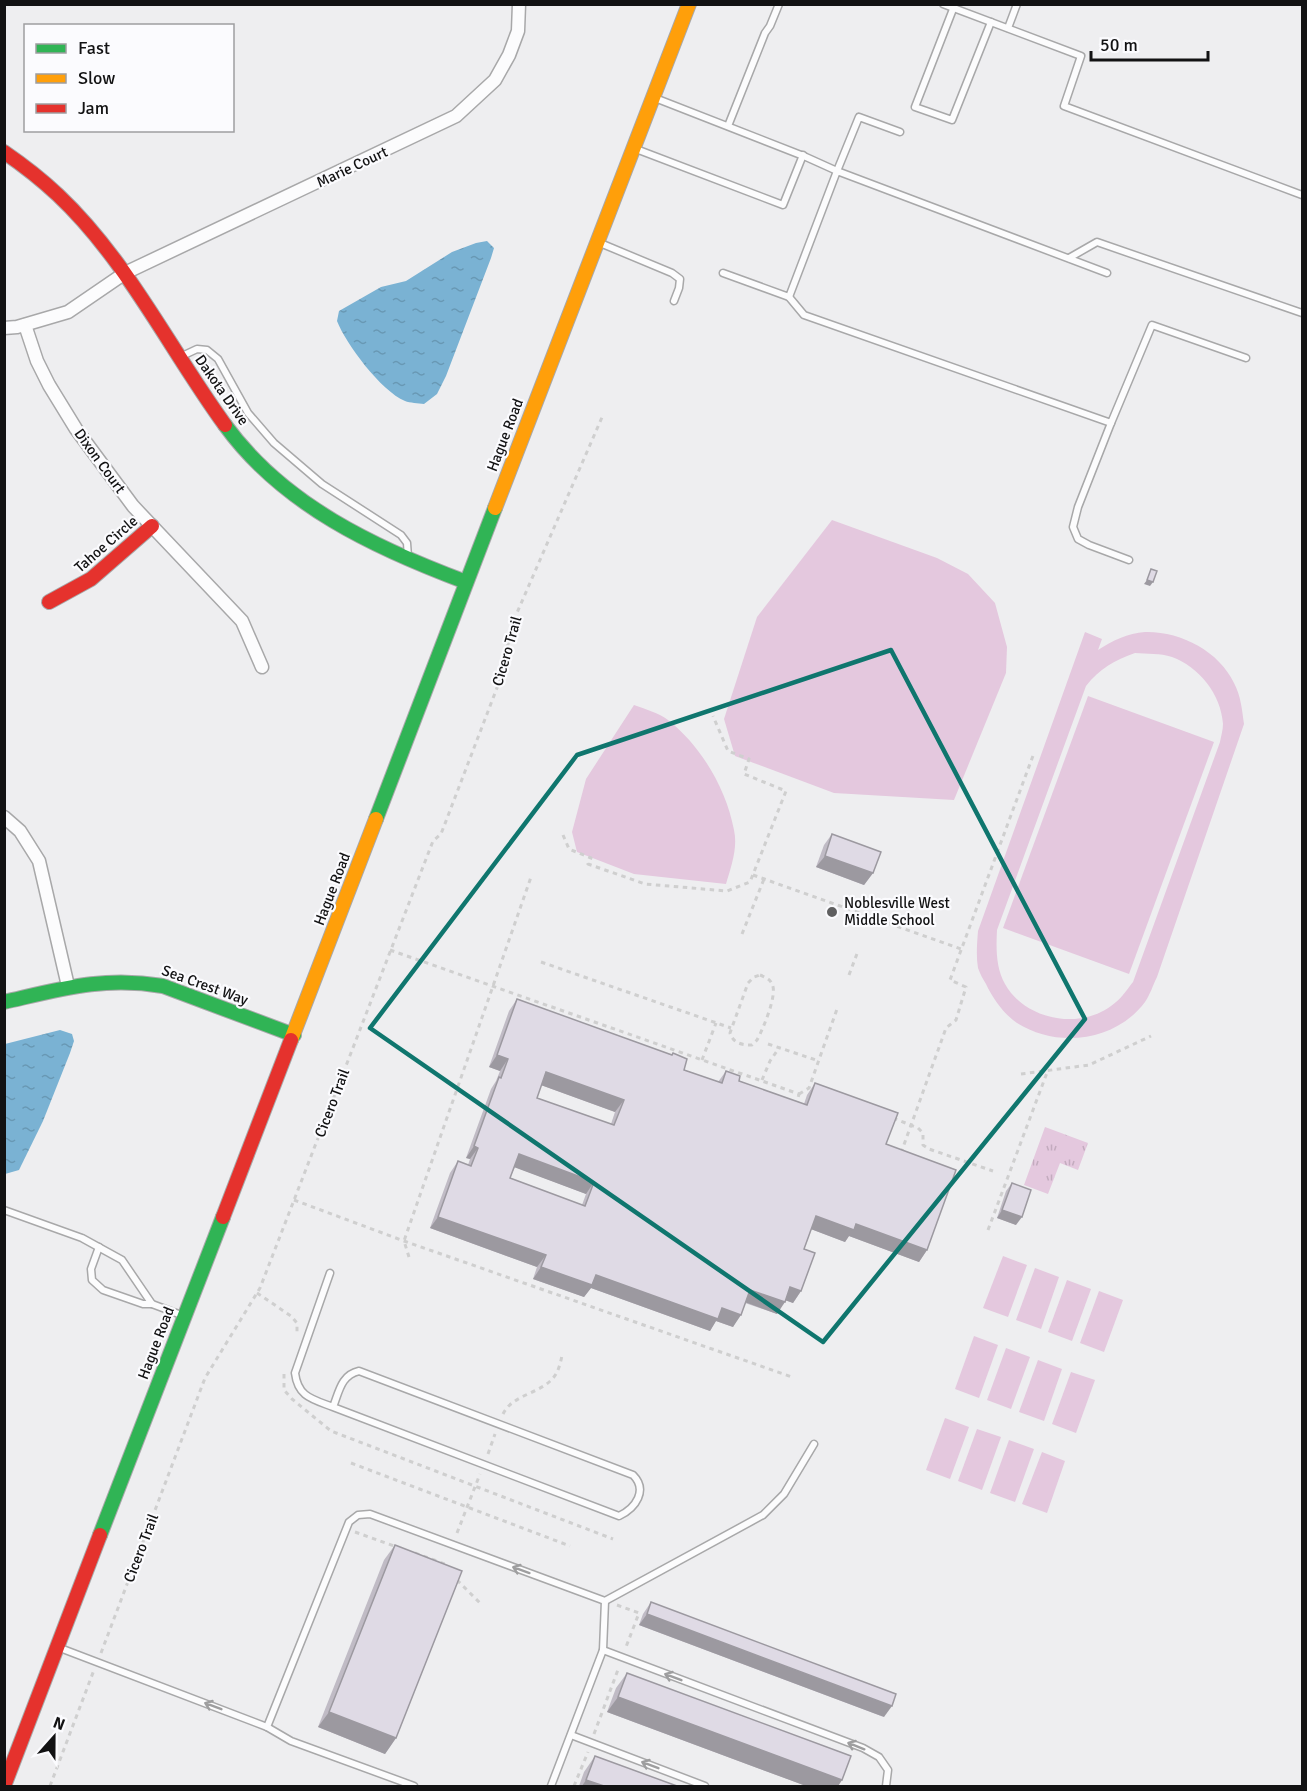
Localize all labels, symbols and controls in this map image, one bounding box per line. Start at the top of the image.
legend [24,24,234,132]
scale bar [1091,24,1208,62]
text: 50 m [1100,34,1138,56]
text: Fast [78,37,110,59]
text: Slow [78,67,115,89]
text: Jam [78,97,109,119]
street label: Marie Court [314,143,390,191]
street label: Dakota Drive [191,351,253,429]
street label: Hague Road [483,396,527,474]
street label: Dixon Court [70,425,130,497]
street label: Tahoe Circle [71,512,141,576]
street label: Cicero Trail [488,614,526,688]
street label: Hague Road [310,850,354,928]
place label: Noblesville West Middle School [844,894,950,929]
marker: Noblesville West Middle School [825,905,839,919]
street label: Sea Crest Way [159,961,251,1009]
street label: Cicero Trail [311,1066,353,1140]
street label: Hague Road [134,1304,178,1382]
street label: Cicero Trail [120,1511,162,1585]
one-way arrow [512,1564,531,1575]
one-way arrow [665,1671,683,1682]
one-way arrow [204,1700,223,1711]
north arrow [24,1707,84,1767]
text: N [50,1713,68,1735]
one-way arrow [847,1739,866,1750]
one-way arrow [641,1759,660,1770]

